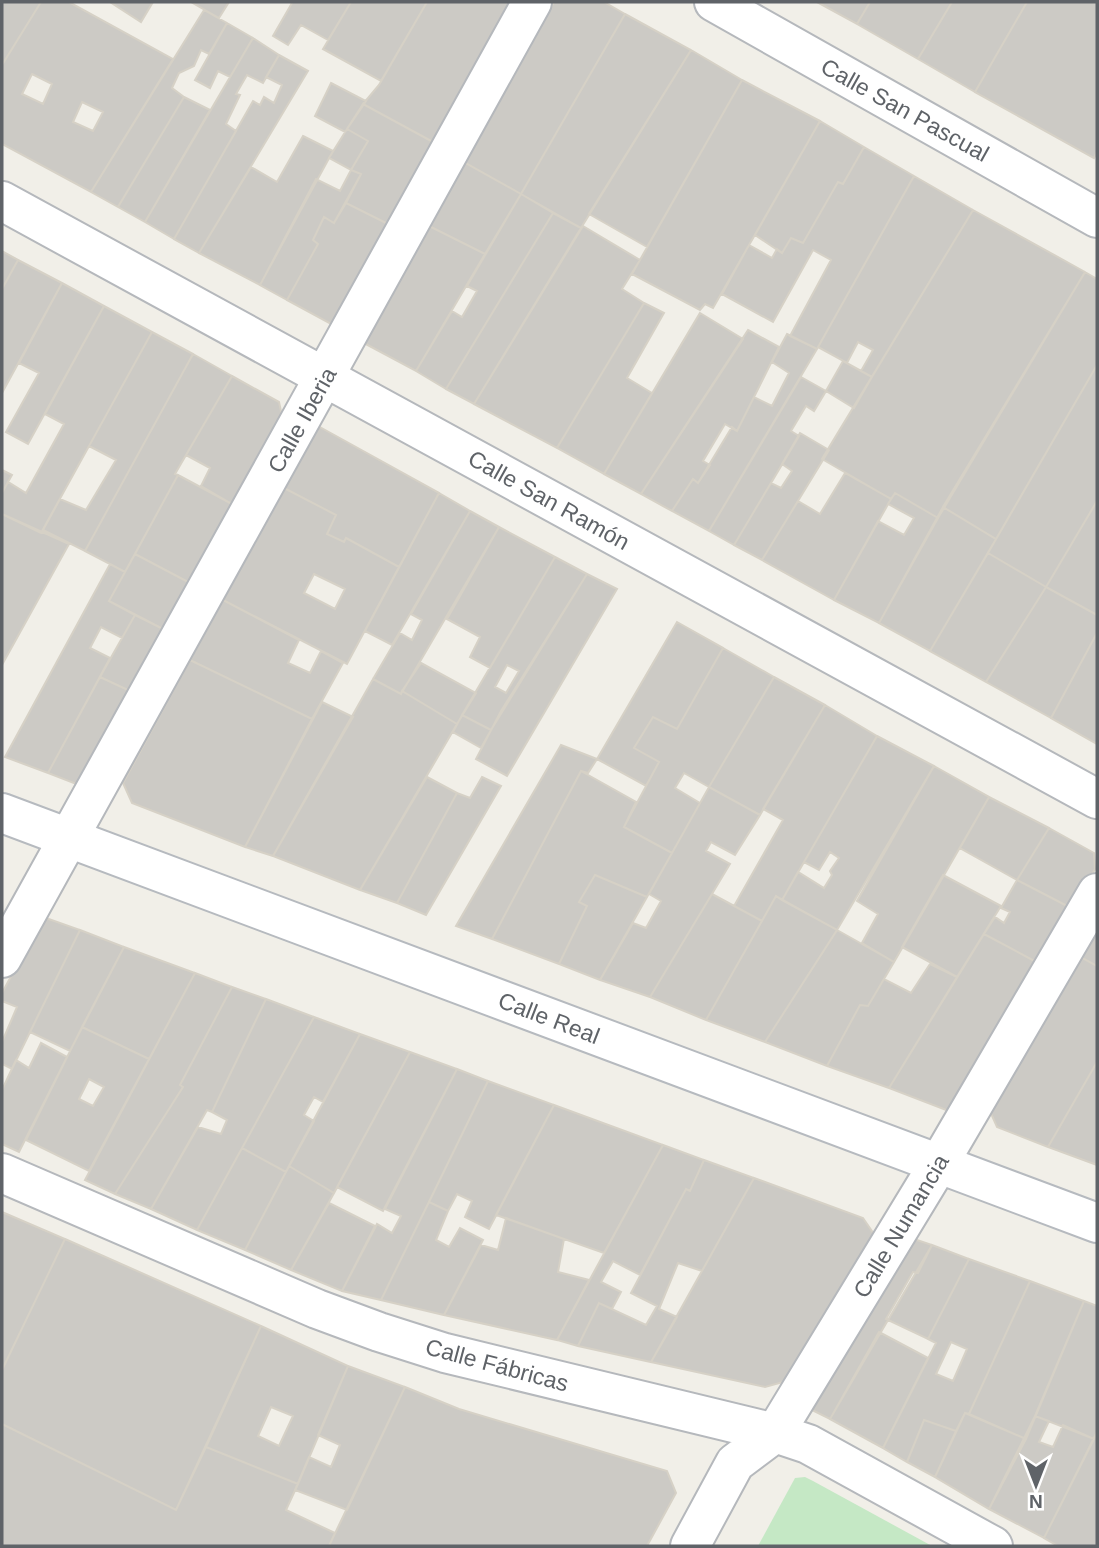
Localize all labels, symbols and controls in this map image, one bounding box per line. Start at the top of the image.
street label: Calle San Pascual [817,53,993,167]
street label: Calle Iberia [262,363,342,477]
street label: Calle San Ramón [464,445,634,555]
street label: Calle Real [495,987,603,1049]
street label: Calle Numancia [848,1150,954,1302]
street label: Calle Fábricas [423,1333,571,1397]
north arrow [1001,1450,1071,1520]
text: N [1029,1491,1043,1512]

